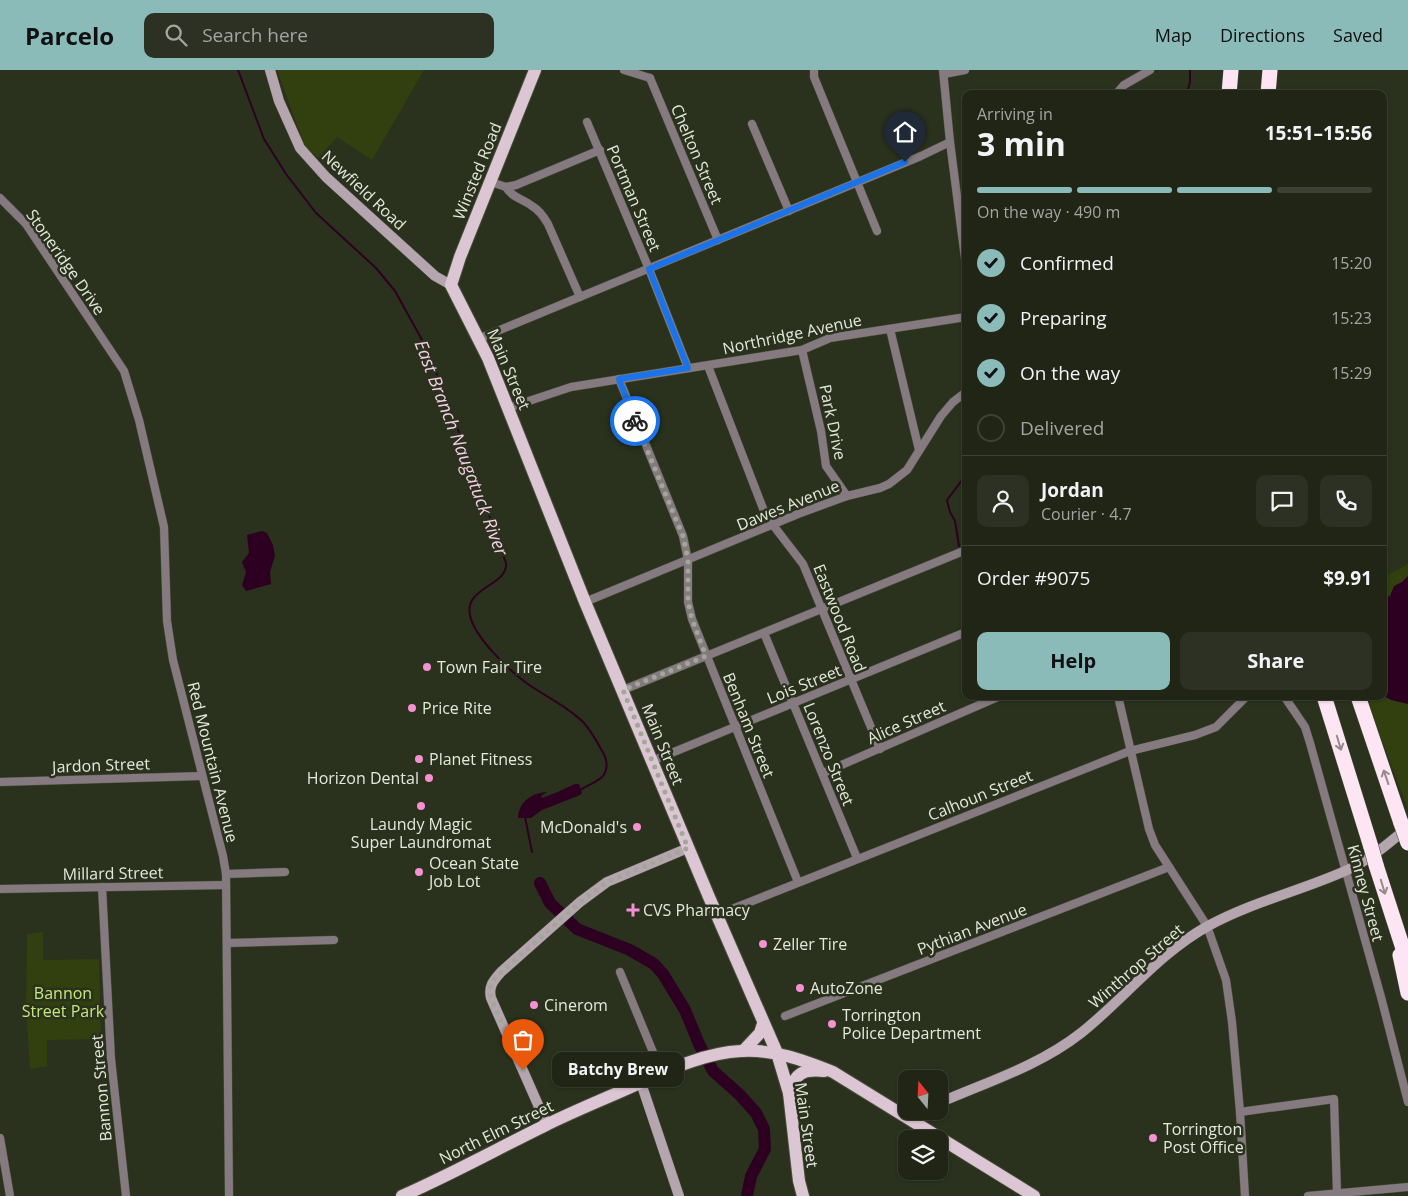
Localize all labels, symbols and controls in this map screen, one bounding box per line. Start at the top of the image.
search box [144,13,494,58]
text: Parcelo [25,19,114,52]
icon: search [162,21,190,49]
text: Search here [202,22,308,48]
text: Map [1155,23,1192,47]
text: Directions [1220,23,1305,47]
text: Saved [1333,23,1383,47]
street label: Chelton Street [666,100,728,208]
text: Arriving in [977,103,1053,125]
pin [884,111,926,162]
icon: home [891,118,919,146]
street label: Winsted Road [447,119,507,223]
text: 15:51–15:56 [1265,120,1372,146]
text: 3 min [977,122,1066,165]
street label: Portman Street [602,141,666,255]
street label: Newfield Road [317,145,411,235]
text: On the way · 490 m [977,201,1120,223]
street label: Stoneridge Drive [21,205,111,319]
icon: check [977,249,1005,277]
text: Confirmed [1020,250,1114,276]
text: 15:20 [1331,252,1372,274]
icon: check [977,304,1005,332]
text: Preparing [1020,305,1107,331]
text: 15:23 [1331,307,1372,329]
street label: Northridge Avenue [720,309,864,359]
street label: Main Street [482,325,536,413]
water label: East Branch Naugatuck River [410,336,515,560]
icon: check [977,359,1005,387]
text: On the way [1020,360,1120,386]
text: 15:29 [1331,362,1372,384]
street label: Park Drive [814,382,852,462]
courier [610,396,660,446]
icon: bike [621,407,649,435]
text: Delivered [1020,415,1104,441]
street label: Dawes Avenue [733,474,843,536]
button: person [977,475,1029,527]
button: chat [1256,475,1308,527]
button: phone [1320,475,1372,527]
text: Jordan [1041,477,1104,503]
text: Courier · 4.7 [1041,503,1132,525]
street label: Eastwood Road [808,561,872,675]
text: Order #9075 [977,565,1090,591]
text: $9.91 [1323,565,1372,591]
button: Help [977,632,1170,690]
button: Share [1180,632,1372,690]
place label: Town Fair Tire [437,656,542,678]
street label: Lois Street [763,659,845,709]
marker: Town Fair Tire [421,661,433,673]
street label: Benham Street [718,669,780,781]
street label: Red Mountain Avenue [182,679,244,845]
street label: Alice Street [863,695,949,749]
place label: Price Rite [422,697,492,719]
street label: Lorenzo Street [798,699,860,809]
street label: Main Street [637,700,689,788]
marker: Price Rite [406,702,418,714]
one-way arrow [1334,734,1344,750]
place label: Planet Fitness [429,748,532,770]
street label: Jardon Street [50,752,151,778]
marker: Planet Fitness [413,753,425,765]
street label: Calhoun Street [924,764,1036,826]
place label: Horizon Dental [307,767,419,789]
one-way arrow [1380,769,1390,785]
marker: Horizon Dental [423,772,435,784]
marker: Laundy Magic Super Laundromat [415,800,427,812]
place label: Laundy Magic Super Laundromat [351,813,491,853]
place label: McDonald's [540,816,627,838]
marker: McDonald's [631,821,643,833]
street label: Kinney Street [1343,842,1390,944]
place label: Ocean State Job Lot [427,852,519,892]
street label: Millard Street [63,861,164,885]
marker: Ocean State Job Lot [413,866,425,878]
one-way arrow [1379,879,1388,895]
street label: Pythian Avenue [914,898,1030,960]
place label: CVS Pharmacy [643,899,751,921]
marker: CVS Pharmacy [627,904,639,916]
street label: Winthrop Street [1084,918,1188,1013]
place label: Zeller Tire [773,933,847,955]
marker: Zeller Tire [757,938,769,950]
place label: AutoZone [810,977,883,999]
park label: Bannon Street Park [22,982,105,1022]
marker: AutoZone [794,982,806,994]
place label: Cinerom [544,994,608,1016]
marker: Cinerom [528,999,540,1011]
place label: Torrington Police Department [842,1004,981,1044]
marker: Torrington Police Department [826,1018,838,1030]
pin [502,1019,544,1070]
icon: bag [509,1026,537,1054]
street label: Bannon Street [85,1033,117,1142]
callout: Batchy Brew [553,1052,686,1088]
text: Batchy Brew [568,1058,668,1080]
north arrow [898,1070,948,1120]
map controls [898,1070,948,1180]
street label: Main Street [790,1081,824,1169]
street label: North Elm Street [435,1095,557,1169]
place label: Torrington Post Office [1163,1118,1244,1158]
button: layers [898,1130,948,1180]
marker: Torrington Post Office [1147,1132,1159,1144]

